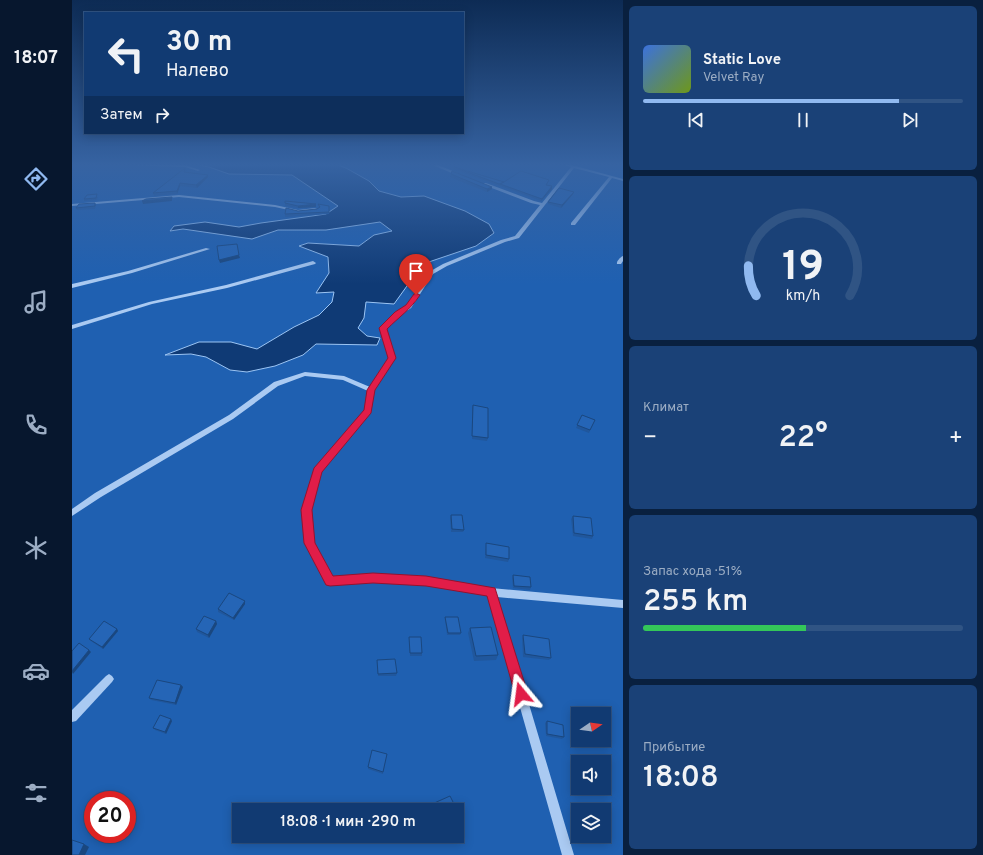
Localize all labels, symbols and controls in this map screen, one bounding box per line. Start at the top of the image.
text: 30 m [166,25,232,61]
icon: left [100,28,152,80]
text: 18:07 [14,47,58,70]
text: Static Love [703,51,781,70]
text: Налево [166,60,229,83]
text: Velvet Ray [703,70,764,86]
icon: right [151,104,173,126]
text: Затем [100,106,143,125]
icon: previous [685,109,707,131]
icon: pause [792,109,814,131]
icon: next [899,109,921,131]
icon: directions [22,165,50,193]
text: 19 [782,241,824,294]
pin [399,254,433,295]
icon: arrive [405,260,427,282]
text: km/h [786,286,820,304]
icon: music [22,288,50,316]
text: Климат [643,400,689,416]
icon: phone [22,411,50,439]
text: 22° [778,420,828,457]
text: − [643,425,657,452]
text: + [949,425,963,452]
icon: climate [22,534,50,562]
text: Запас хода · 51% [643,564,742,580]
text: 255 km [643,584,748,621]
icon: car [22,657,50,685]
position arrow [500,673,542,715]
north arrow [571,707,611,747]
map controls [571,707,611,843]
text: Прибытие [643,740,705,756]
button: sound [571,755,611,795]
text: 18:08 [643,760,719,797]
icon: filters [22,779,50,807]
speed limit sign: 20 [84,791,136,843]
button: layers [571,803,611,843]
text: 18:08 · 1 мин · 290 m [280,813,416,832]

